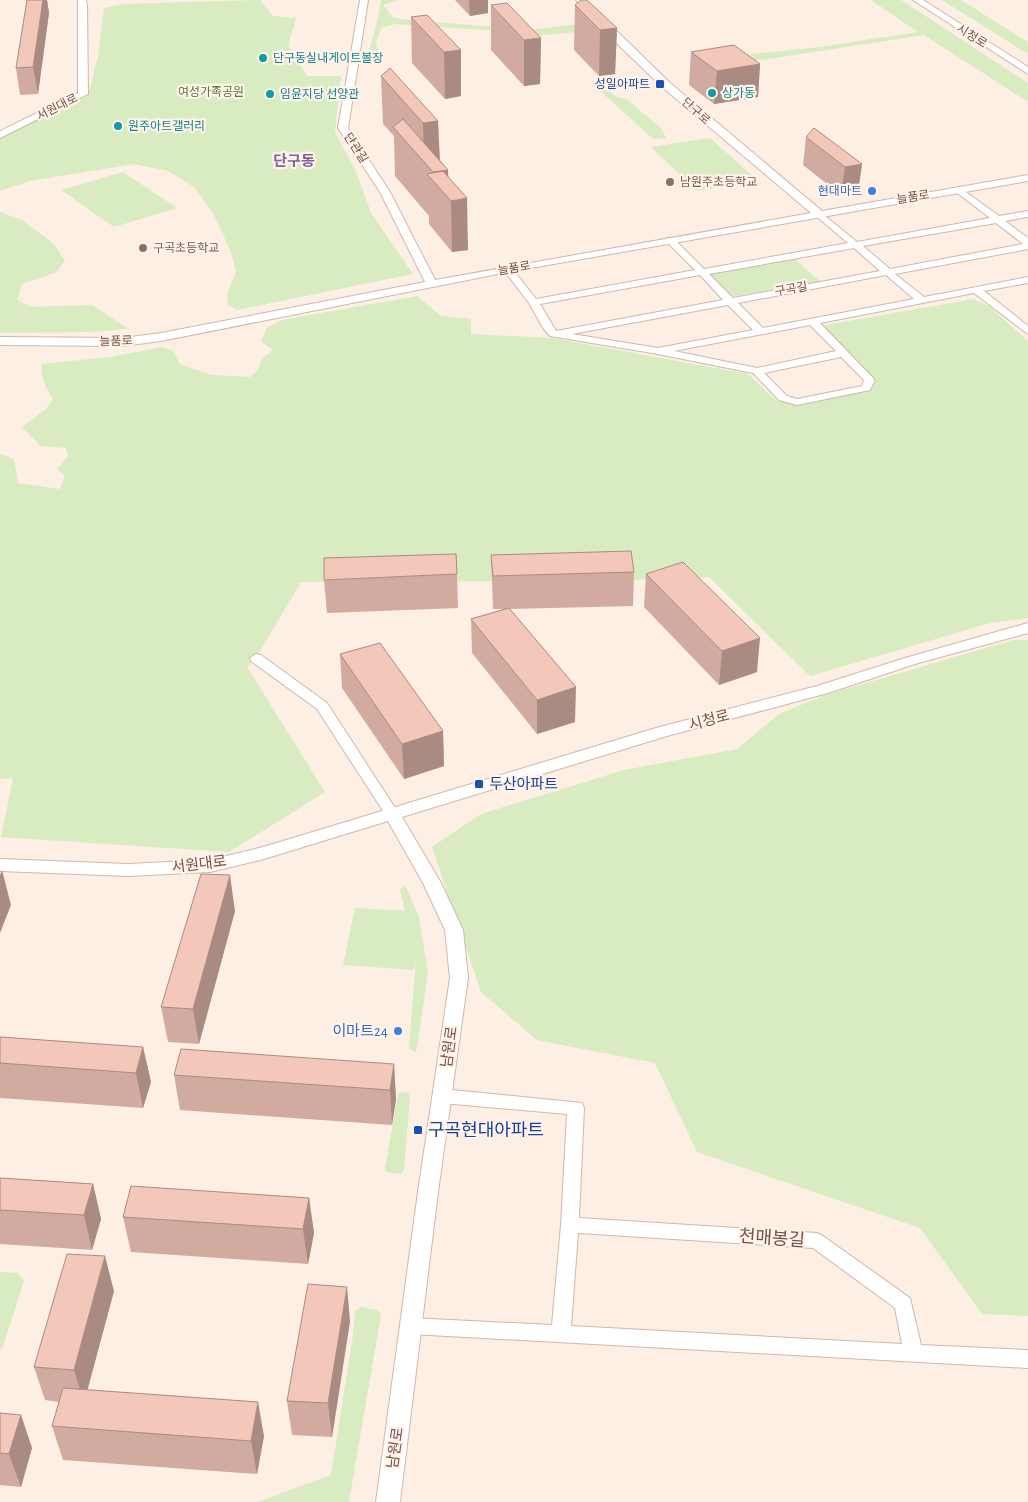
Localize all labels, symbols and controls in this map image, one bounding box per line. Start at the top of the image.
street label: 시청로 [955,22,989,50]
marker: 단구동실내게이트볼장 [257,52,269,64]
place label: 단구동실내게이트볼장 [273,52,383,64]
place label: 성일아파트 [595,78,650,90]
marker: 성일아파트 [654,78,666,90]
park label: 여성가족공원 [178,86,244,98]
marker: 상가동 [706,87,718,99]
place label: 상가동 [722,87,755,99]
marker: 임윤지당 선양관 [264,88,276,100]
place label: 임윤지당 선양관 [280,88,359,100]
street label: 서원대로 [35,92,79,122]
street label: 단구로 [680,95,712,127]
marker: 원주아트갤러리 [112,120,124,132]
place label: 원주아트갤러리 [128,120,205,132]
street label: 단관길 [342,131,370,165]
district label: 단구동 [273,153,315,169]
place label: 남원주초등학교 [680,175,757,188]
marker: 남원주초등학교 [664,176,676,188]
place label: 현대마트 [818,184,862,197]
marker: 현대마트 [866,185,878,197]
street label: 늘품로 [896,188,930,206]
place label: 구곡초등학교 [153,241,219,254]
marker: 구곡초등학교 [137,242,149,254]
street label: 늘품로 [497,259,531,277]
street label: 구곡길 [774,280,808,298]
street label: 늘품로 [99,334,133,348]
street label: 시청로 [687,707,731,733]
place label: 두산아파트 [489,776,558,792]
marker: 두산아파트 [473,778,485,790]
street label: 서원대로 [171,853,227,875]
place label: 이마트24 [333,1023,388,1039]
marker: 이마트24 [392,1025,404,1037]
street label: 남원로 [438,1025,460,1069]
place label: 구곡현대아파트 [428,1121,544,1140]
marker: 구곡현대아파트 [412,1124,424,1136]
street label: 천매봉길 [738,1227,806,1250]
street label: 남원로 [384,1426,406,1470]

